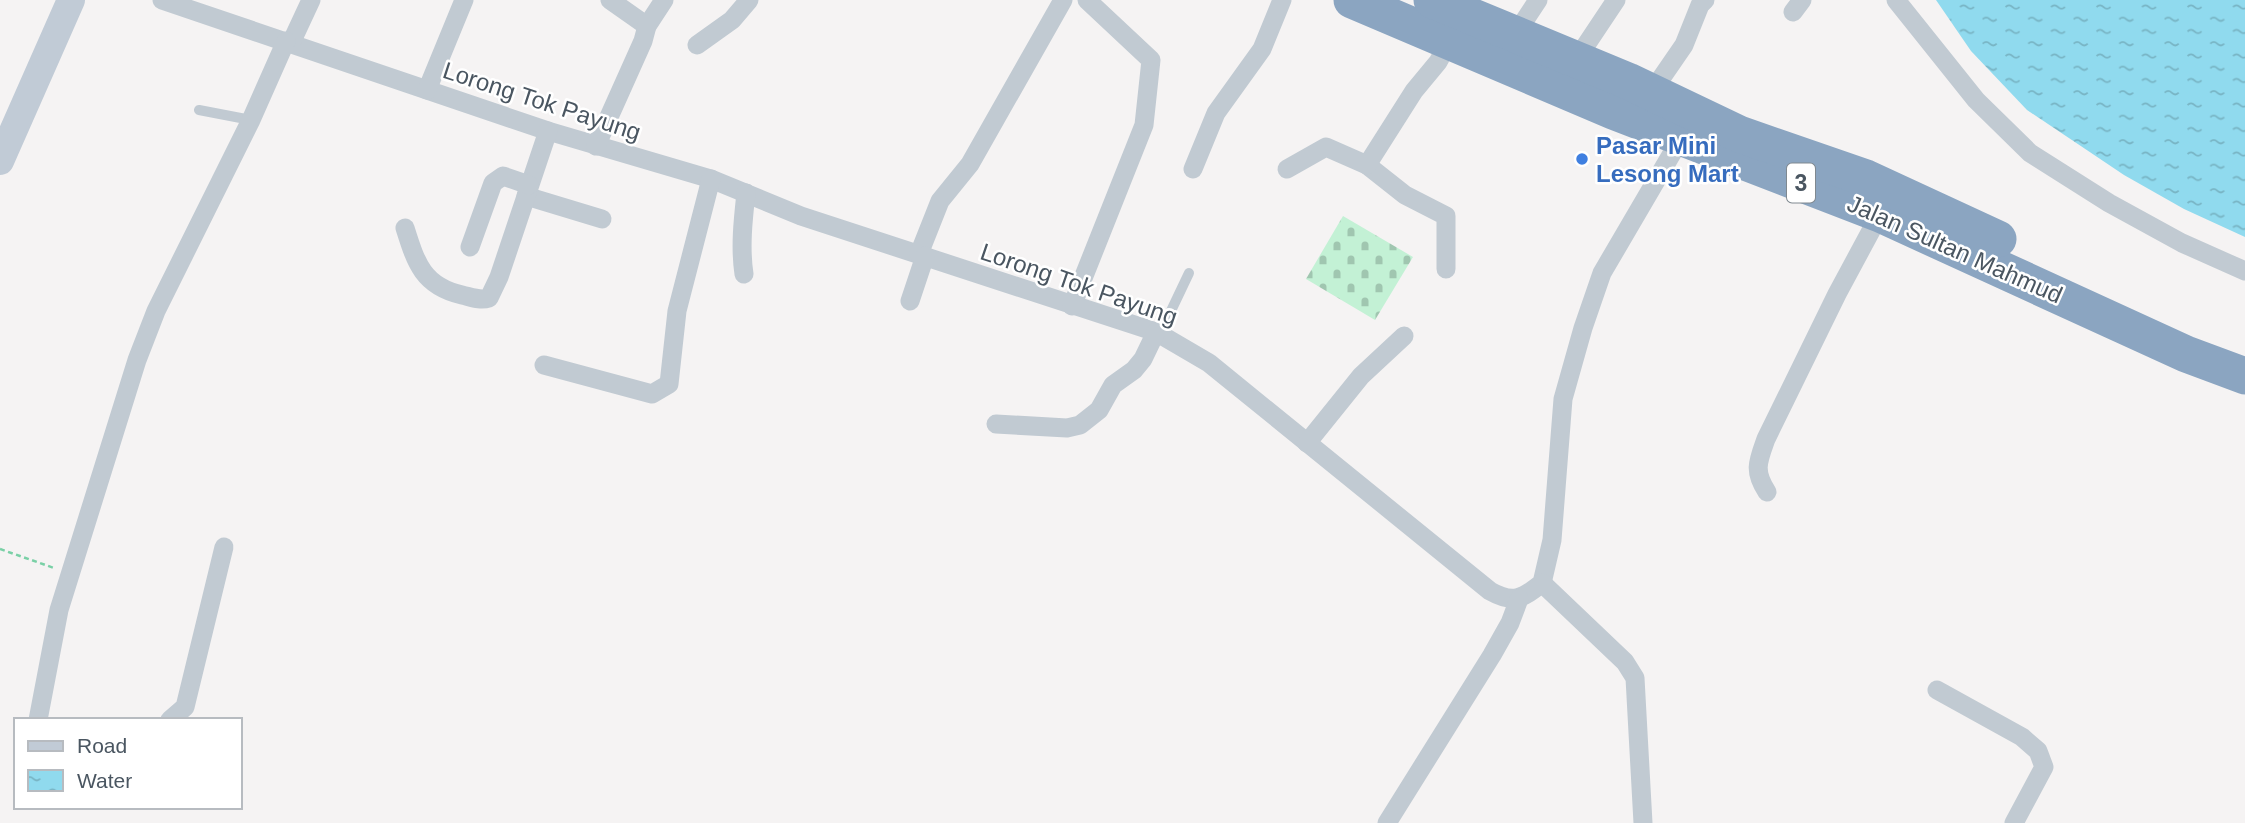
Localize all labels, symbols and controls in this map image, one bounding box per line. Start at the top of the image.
street label: Lorong Tok Payung [440,56,644,146]
place label: Pasar Mini Lesong Mart [1596,132,1739,187]
marker: Pasar Mini Lesong Mart [1574,151,1590,167]
road number: 3 [1787,164,1815,202]
street label: Jalan Sultan Mahmud [1843,189,2067,309]
street label: Lorong Tok Payung [977,238,1181,330]
legend [14,718,242,809]
text: Road [77,734,127,757]
text: Water [77,769,132,792]

